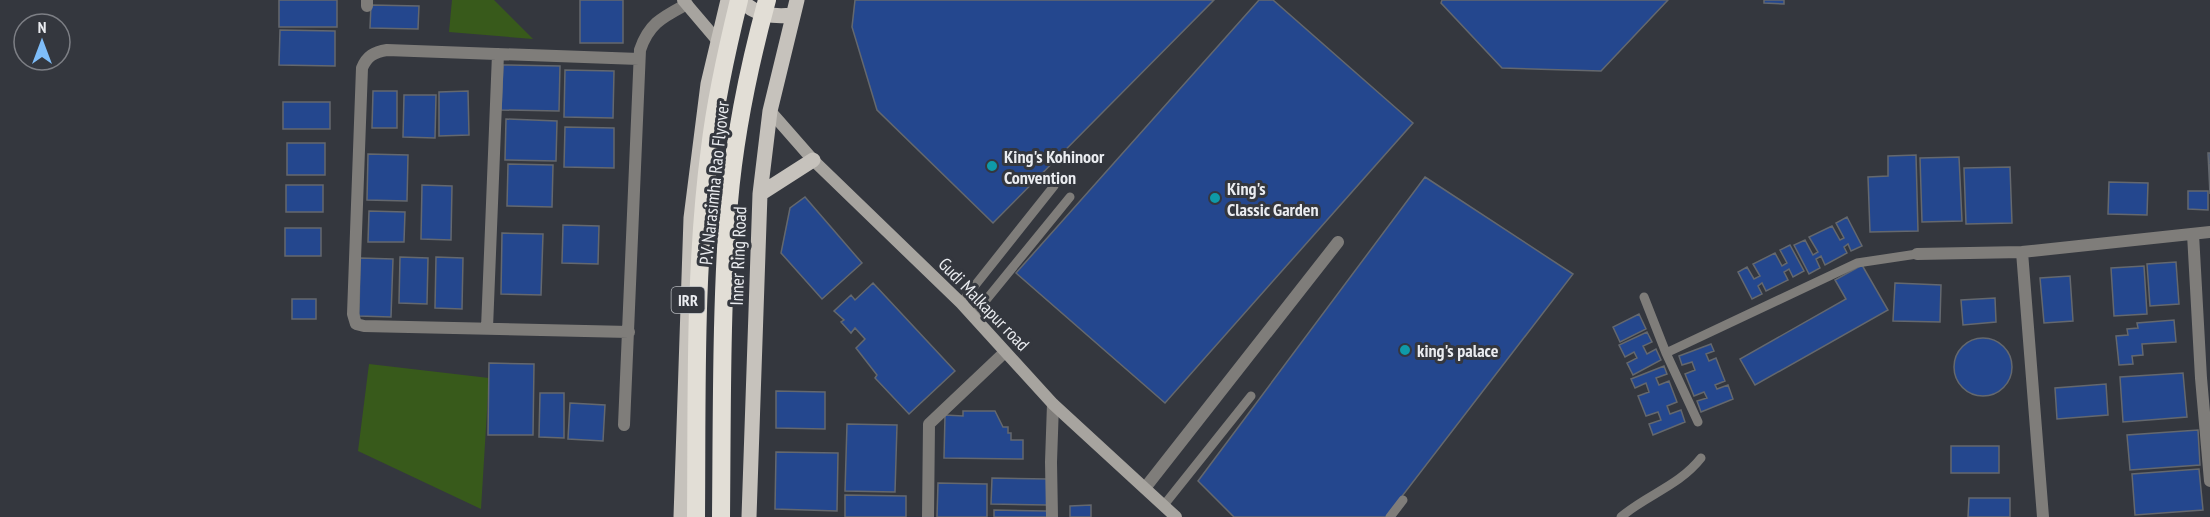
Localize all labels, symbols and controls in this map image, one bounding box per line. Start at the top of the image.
north arrow [12,12,72,72]
text: N [38,17,46,37]
street label: P.V. Narasimha Rao Flyover [694,100,734,266]
place label: King's Kohinoor Convention [1004,145,1105,189]
marker: King's Kohinoor Convention [985,159,999,173]
place label: King's Classic Garden [1227,177,1319,221]
marker: King's Classic Garden [1208,191,1222,205]
street label: Inner Ring Road [725,206,751,306]
street label: Gudi Malkapur road [934,252,1034,356]
road number: IRR [672,287,704,313]
place label: king's palace [1417,339,1499,362]
marker: king's palace [1398,343,1412,357]

